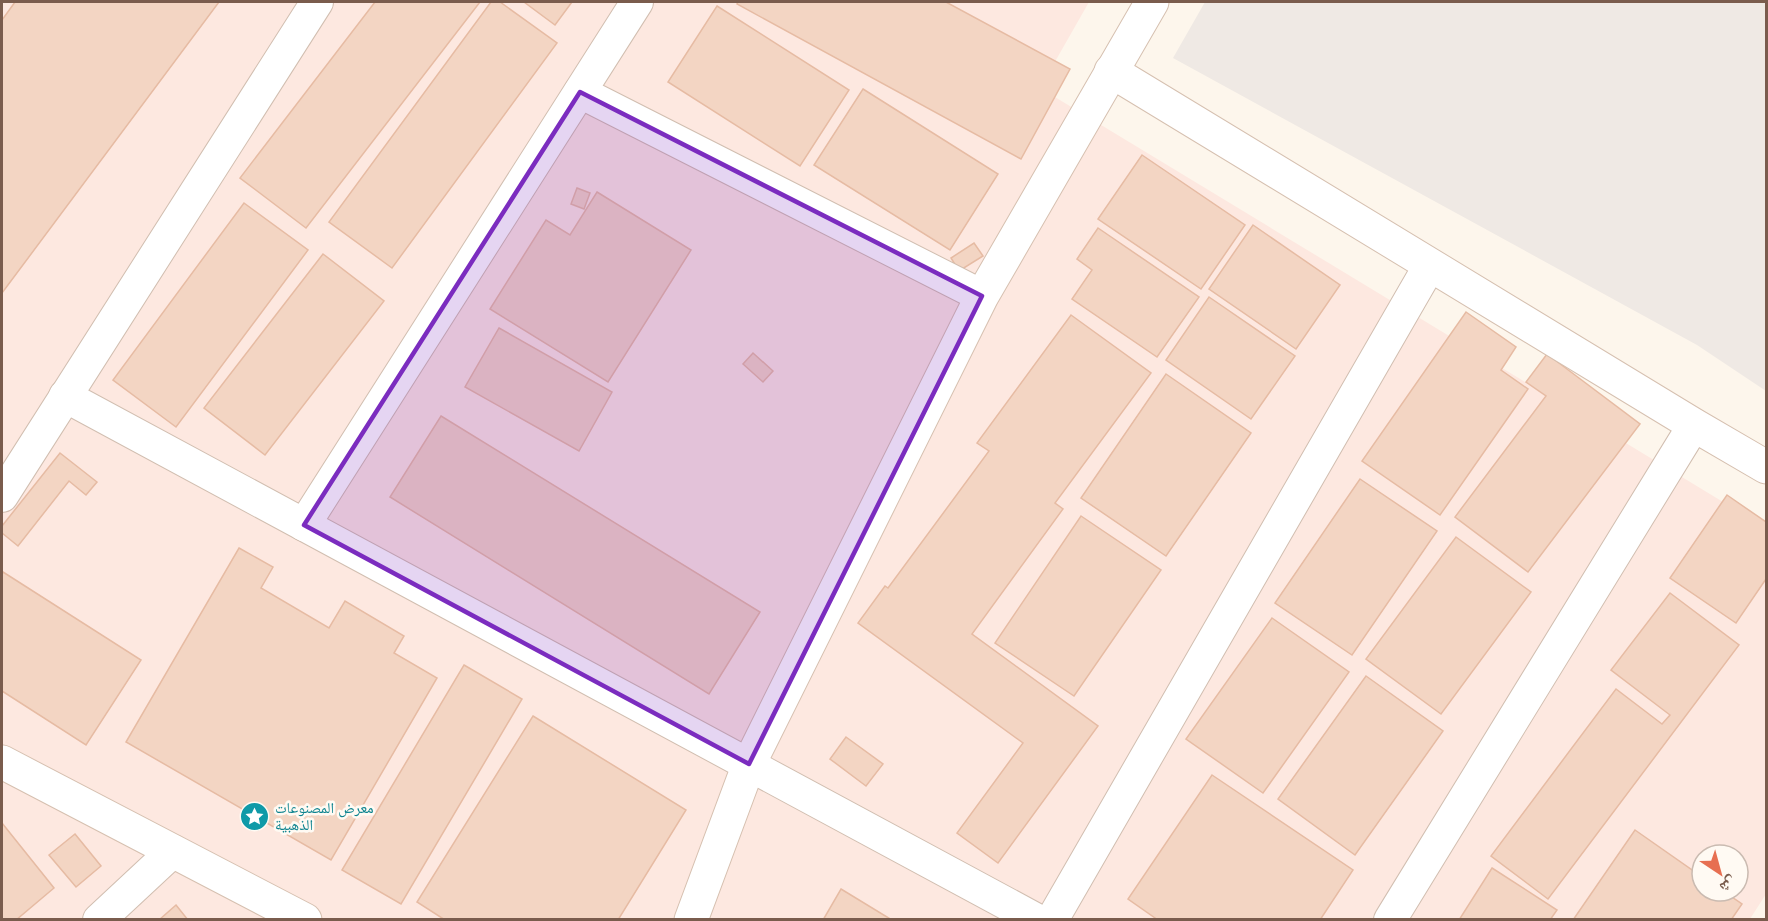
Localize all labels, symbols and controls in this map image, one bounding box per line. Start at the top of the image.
place label: معرض المصنوعات الذهبية [275,799,374,833]
place icon: معرض المصنوعات الذهبية [238,801,270,833]
north arrow [1690,843,1750,903]
text: ش [1716,872,1740,897]

